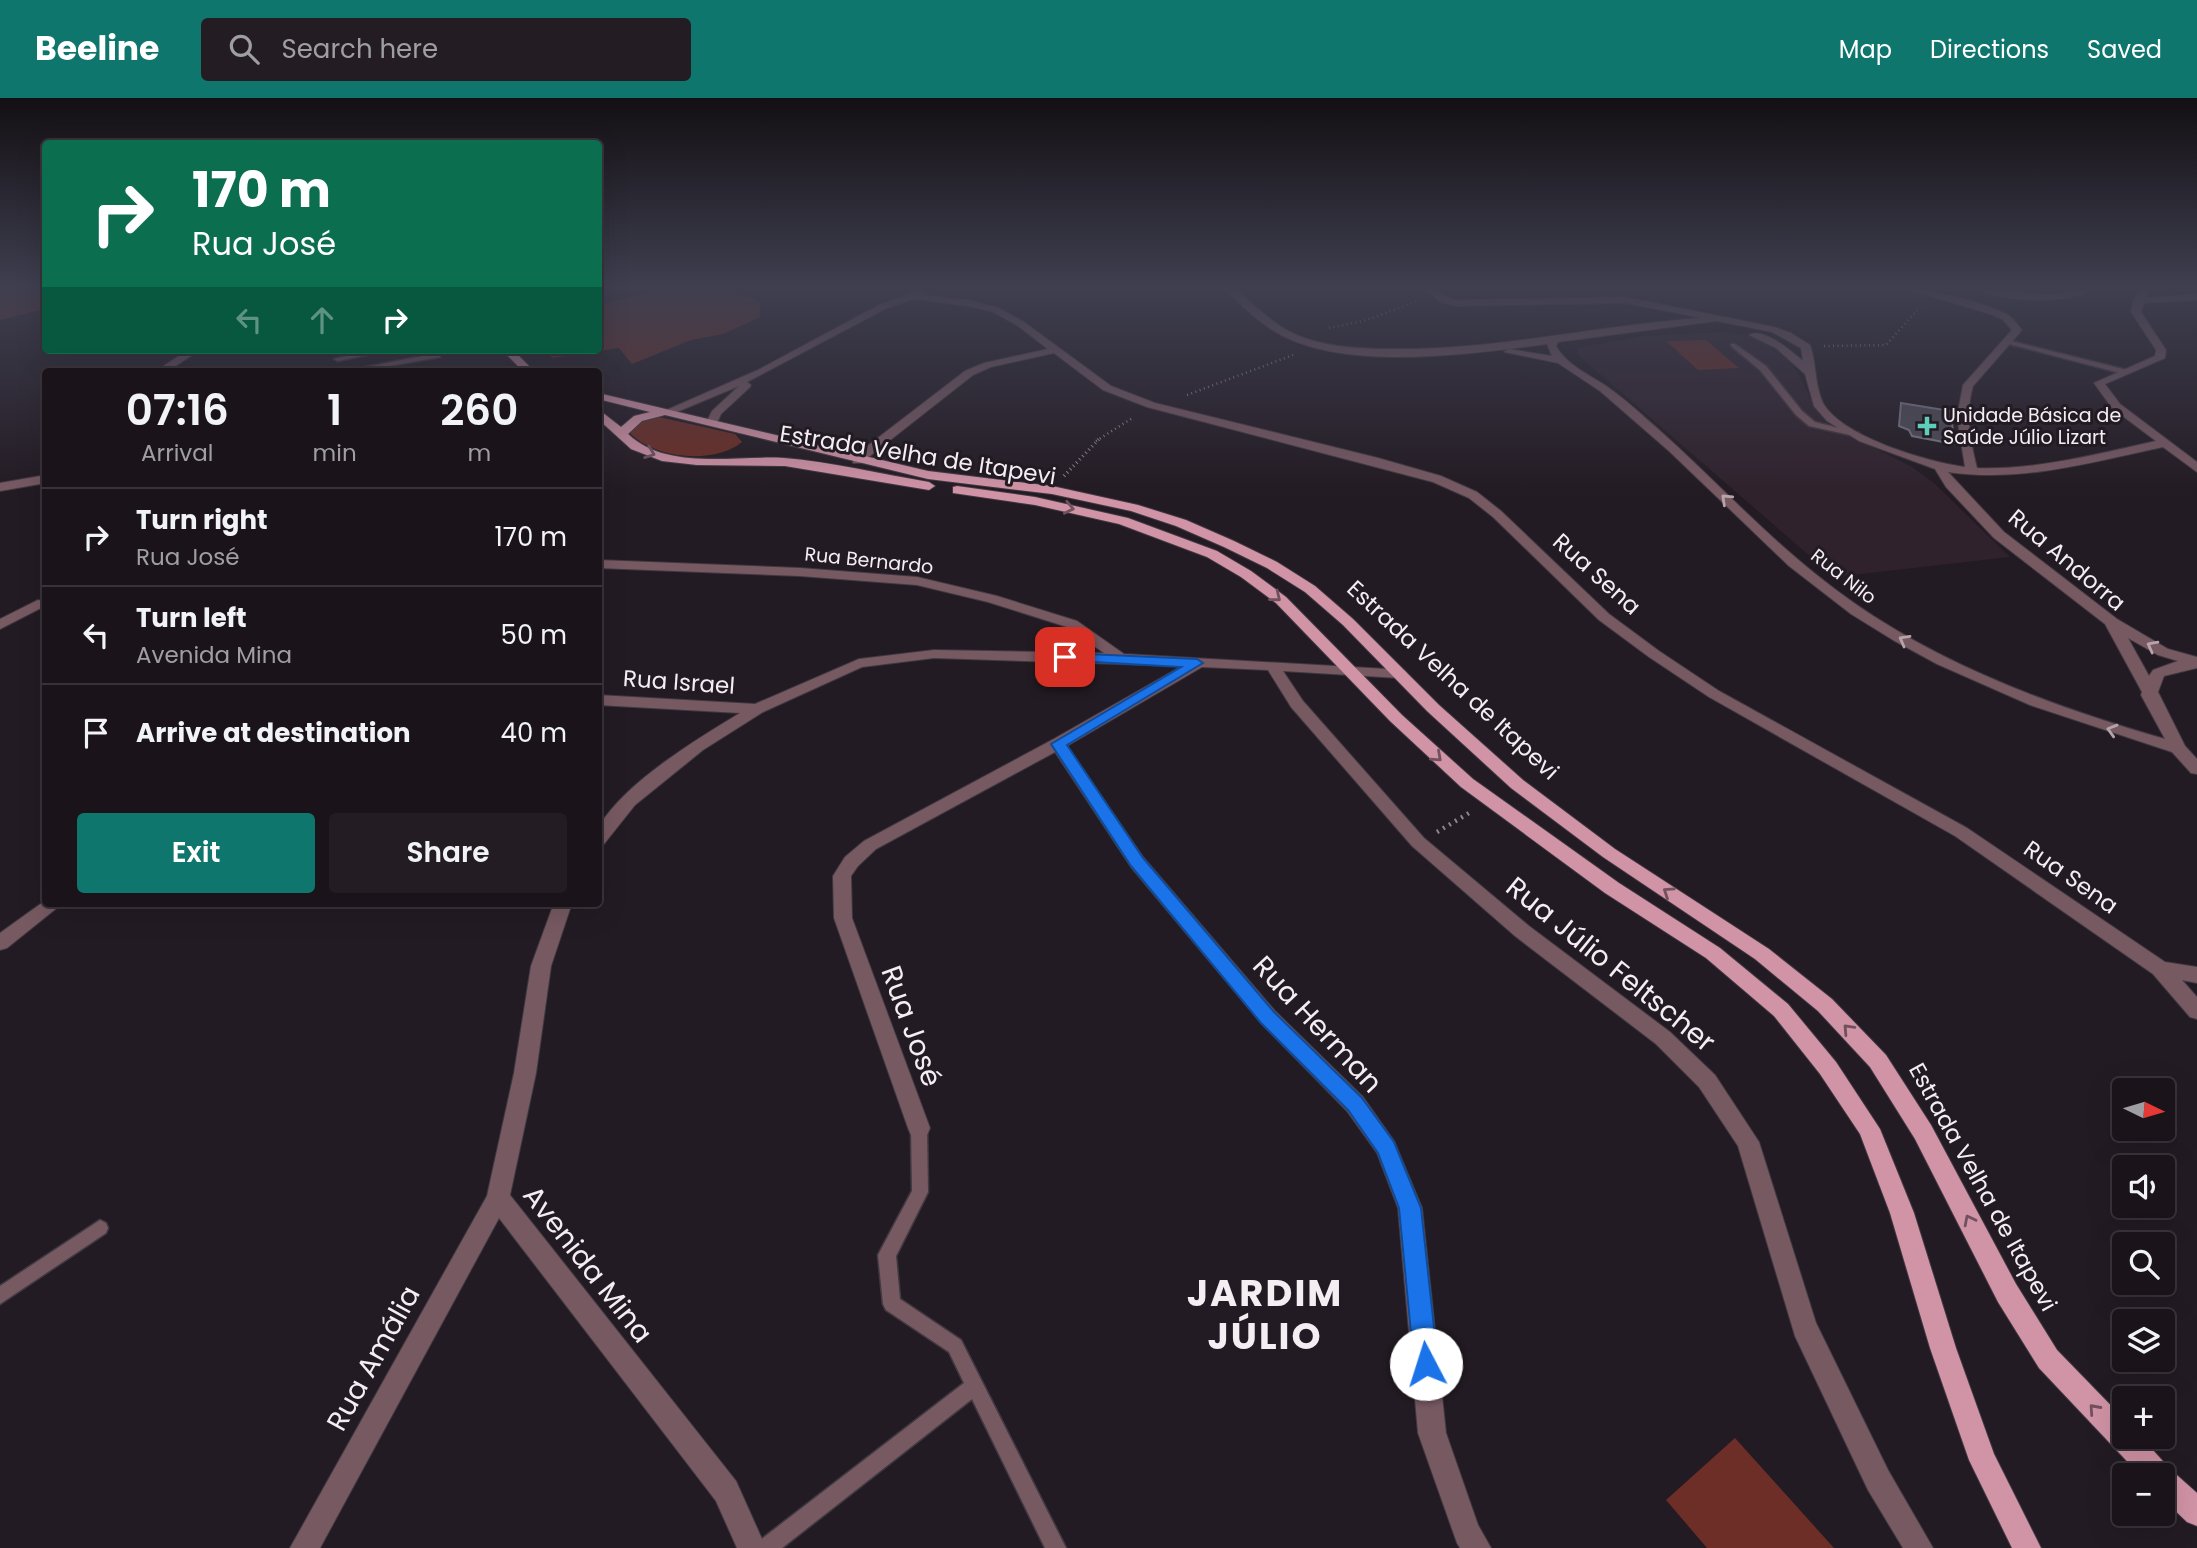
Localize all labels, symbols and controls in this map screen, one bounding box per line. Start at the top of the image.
search box [201,18,691,81]
text: Beeline [35,25,159,72]
icon: search [225,30,263,68]
text: Search here [281,31,438,67]
text: Map [1839,33,1892,66]
text: Directions [1930,33,2049,66]
text: Saved [2087,33,2162,66]
text: 170 m [192,156,331,224]
icon: right [77,168,168,259]
text: Rua José [192,221,336,266]
icon: left [230,301,268,339]
icon: ahead [303,301,341,339]
icon: right [376,301,414,339]
text: 07:16 [126,381,229,440]
text: 1 [327,381,342,440]
text: 260 [440,381,518,440]
place label: Unidade Básica de Saúde Júlio Lizart [1943,402,2121,451]
marker: Unidade Básica de Saúde Júlio Lizart [1917,416,1937,436]
street label: Estrada Velha de Itapevi [778,417,1058,493]
text: Arrival [141,437,213,469]
text: min [313,437,357,469]
text: m [467,437,491,469]
one-way arrow [644,445,656,459]
one-way arrow [1722,494,1735,507]
one-way arrow [1063,500,1075,515]
text: Turn right [136,502,268,538]
street label: Rua Andorra [2002,502,2132,618]
icon: right [77,518,115,556]
text: 170 m [494,519,567,555]
street label: Rua Sena [1546,526,1648,622]
street label: Rua Bernardo [803,540,935,581]
text: Rua José [136,541,240,573]
street label: Rua Nilo [1805,542,1882,611]
street label: Estrada Velha de Itapevi [1340,573,1566,787]
one-way arrow [1268,588,1280,601]
text: Turn left [136,600,247,636]
icon: left [77,616,115,654]
text: 50 m [501,617,567,653]
pin [1035,627,1095,687]
one-way arrow [1899,635,1911,648]
icon: arrive [1046,638,1084,676]
text: Avenida Mina [136,639,292,671]
one-way arrow [2147,640,2159,654]
street label: Rua Israel [622,662,736,702]
icon: arrive [77,714,115,752]
text: Arrive at destination [136,715,411,751]
text: 40 m [501,715,567,751]
one-way arrow [2106,724,2118,738]
one-way arrow [1429,749,1442,761]
button: Exit [77,813,315,893]
button: Share [329,813,567,893]
street label: Rua Sena [2017,833,2125,921]
street label: Rua Júlio Feltscher [1498,868,1724,1061]
one-way arrow [1663,887,1676,900]
street label: Rua Herman [1244,947,1391,1101]
street label: Rua José [872,960,951,1092]
one-way arrow [1844,1024,1856,1037]
street label: Estrada Velha de Itapevi [1901,1057,2065,1317]
north arrow [2112,1078,2175,1141]
map controls [2112,1078,2175,1526]
button: sound [2112,1155,2175,1218]
street label: Avenida Mina [514,1177,661,1351]
one-way arrow [1964,1215,1978,1227]
button: search [2112,1232,2175,1295]
district label: JARDIM JÚLIO [1187,1267,1343,1362]
street label: Rua Amália [317,1279,429,1438]
button: layers [2112,1309,2175,1372]
position arrow [1389,1327,1463,1401]
button: + [2112,1386,2175,1449]
one-way arrow [2089,1404,2102,1417]
button: − [2112,1463,2175,1526]

